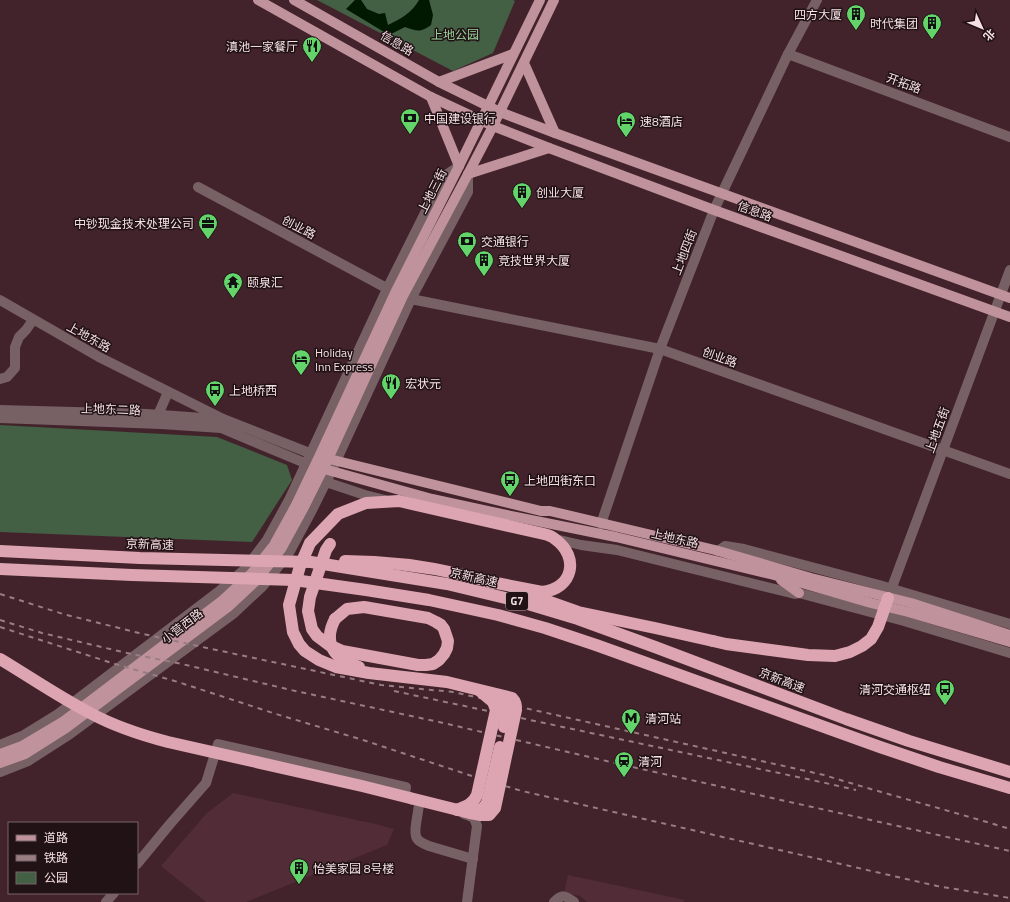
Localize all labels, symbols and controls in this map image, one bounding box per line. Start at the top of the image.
building icon: 四方大厦 [845,3,867,31]
place label: 四方大厦 [794,5,842,24]
north arrow [962,8,1002,48]
building icon: 时代集团 [921,12,943,40]
place label: 时代集团 [870,14,918,33]
park label: 上地公园 [431,25,479,44]
text: 北 [980,25,999,44]
street label: 信息路 [377,26,417,60]
restaurant icon: 滇池一家餐厅 [301,35,323,63]
place label: 滇池一家餐厅 [226,37,298,56]
street label: 开拓路 [884,68,924,98]
bank icon: 中国建设银行 [399,107,421,135]
place label: 中国建设银行 [424,109,496,128]
hotel icon: 速8酒店 [615,110,637,138]
place label: 速8酒店 [640,112,683,131]
street label: 上地三街 [413,165,451,217]
building icon: 创业大厦 [511,181,533,209]
place label: 创业大厦 [536,183,584,202]
street label: 信息路 [735,196,775,226]
street label: 创业路 [279,210,319,244]
office icon: 中钞现金技术处理公司 [197,212,219,240]
place label: 中钞现金技术处理公司 [74,214,194,233]
street label: 上地四街 [667,226,701,278]
bank icon: 交通银行 [456,230,478,258]
place label: 交通银行 [481,232,529,251]
building icon: 竞技世界大厦 [473,249,495,277]
place label: 竞技世界大厦 [498,251,570,270]
temple icon: 颐泉汇 [222,271,244,299]
place label: 颐泉汇 [247,273,283,292]
street label: 上地东路 [63,317,115,357]
street label: 创业路 [700,342,740,372]
place label: Holiday Inn Express [315,343,374,376]
hotel icon: Holiday Inn Express [290,348,312,376]
restaurant icon: 宏状元 [380,372,402,400]
place label: 宏状元 [405,374,441,393]
bus stop icon: 上地桥西 [204,379,226,407]
place label: 上地桥西 [229,381,277,400]
street label: 上地东二路 [81,398,141,420]
street label: 上地五街 [920,404,954,456]
bus stop icon: 上地四街东口 [499,469,521,497]
place label: 上地四街东口 [524,471,596,490]
street label: 上地东路 [649,523,701,553]
street label: 京新高速 [126,534,174,554]
street label: 京新高速 [448,562,500,592]
road number: G7 [506,592,528,610]
street label: 小营西路 [157,604,207,648]
street label: 京新高速 [756,663,808,697]
bus stop icon: 清河交通枢纽 [934,678,956,706]
place label: 清河交通枢纽 [859,680,931,699]
metro station icon: 清河站 [620,707,642,735]
place label: 清河站 [645,709,681,728]
station icon: 清河 [613,750,635,778]
place label: 清河 [638,752,662,771]
legend [8,822,138,894]
text: 道路 [44,828,68,847]
text: 铁路 [44,848,68,867]
building icon: 怡美家园 8号楼 [288,857,310,885]
place label: 怡美家园 8号楼 [313,859,394,878]
text: 公园 [44,868,68,887]

